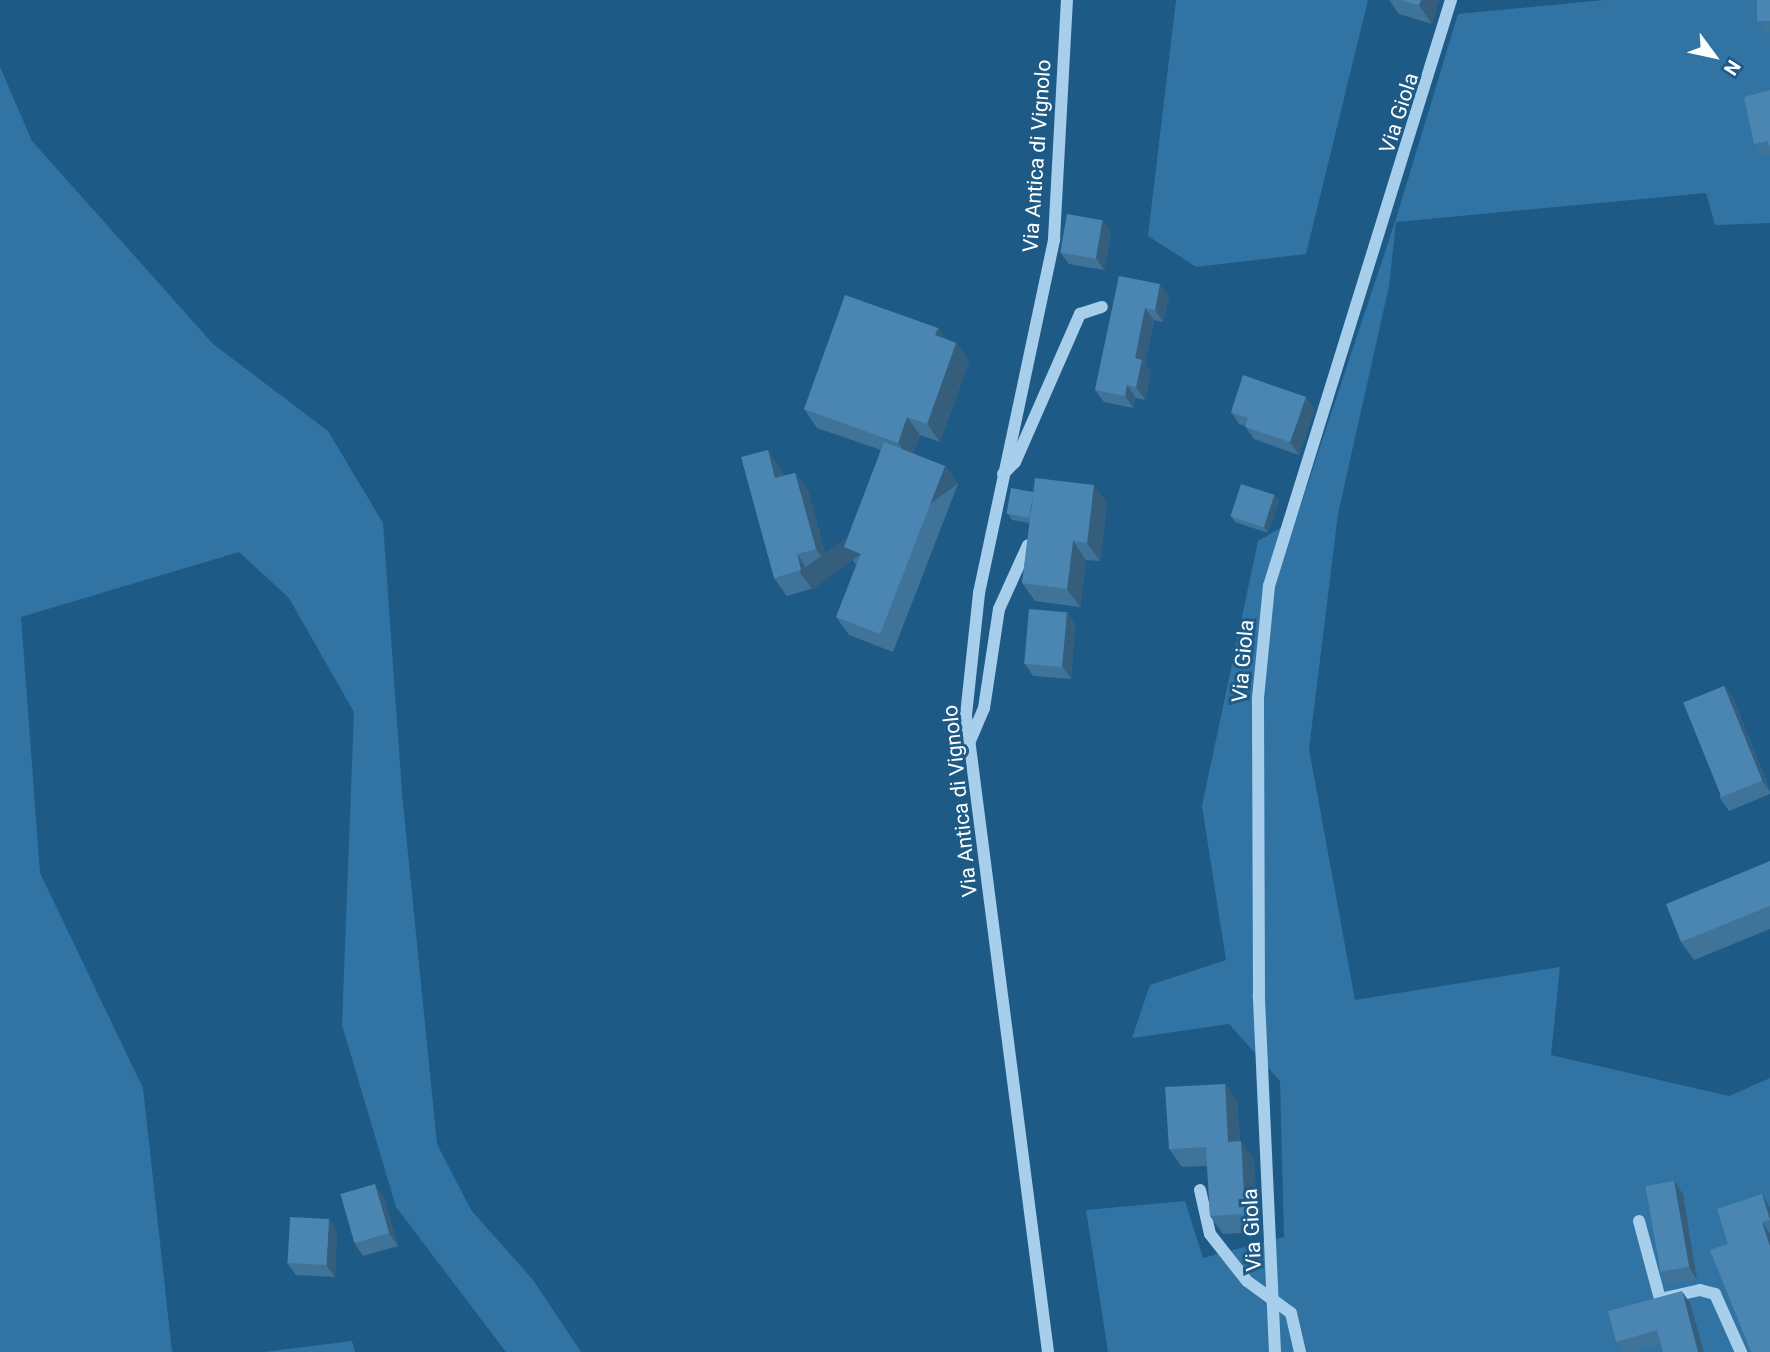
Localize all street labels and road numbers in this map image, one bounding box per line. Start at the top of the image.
street label: Via Antica di Vignolo [1018,59,1056,253]
street label: Via Giola [1374,70,1424,156]
street label: Via Giola [1227,619,1259,703]
street label: Via Antica di Vignolo [937,704,983,898]
street label: Via Giola [1237,1188,1267,1272]

